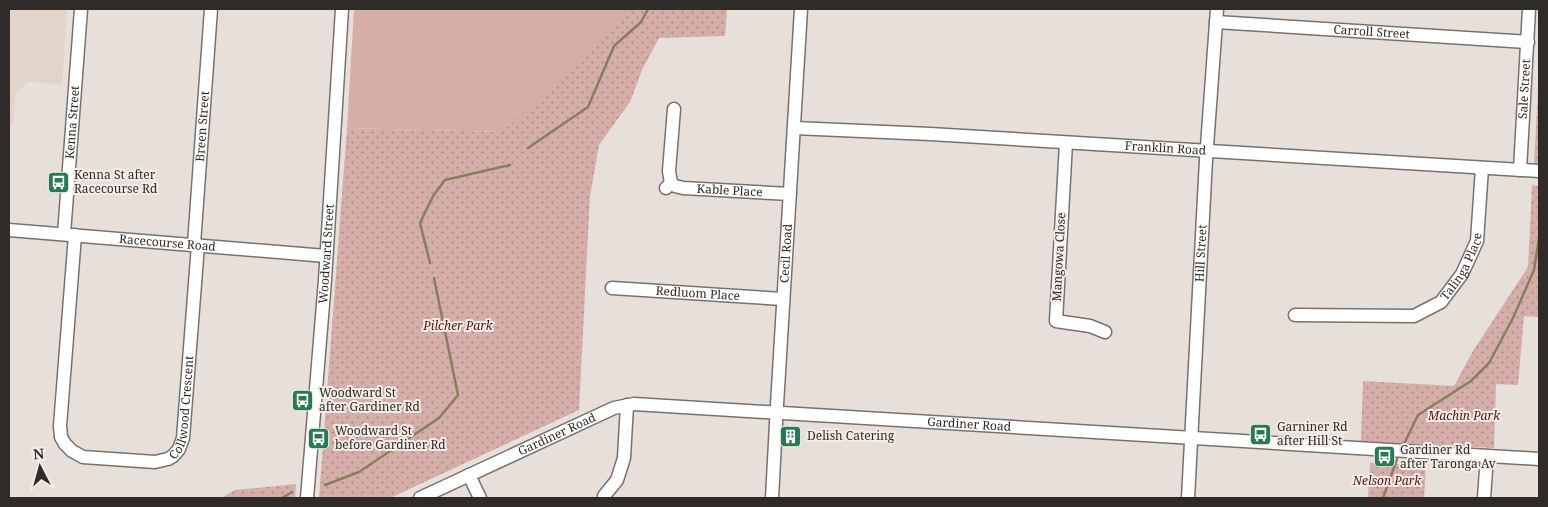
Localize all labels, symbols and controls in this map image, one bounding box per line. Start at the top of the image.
street label: Carroll Street [1333,21,1410,42]
street label: Sale Street [1514,59,1534,120]
street label: Kenna Street [61,85,83,160]
street label: Breen Street [191,90,213,162]
street label: Franklin Road [1124,137,1207,159]
place label: Kenna St after Racecourse Rd [74,166,158,197]
bus stop icon: Kenna St after Racecourse Rd [46,170,70,194]
street label: Kable Place [696,180,763,200]
street label: Woodward Street [314,203,338,304]
street label: Mangowa Close [1048,212,1069,302]
street label: Cecil Road [775,223,796,284]
street label: Hill Street [1191,224,1211,282]
street label: Racecourse Road [118,230,217,255]
street label: Talinga Place [1436,232,1486,304]
street label: Redluom Place [655,282,741,304]
park label: Pilcher Park [422,317,494,334]
street label: Collwood Crescent [165,355,197,463]
place label: Woodward St after Gardiner Rd [319,384,421,415]
bus stop icon: Woodward St after Gardiner Rd [291,388,315,412]
park label: Machin Park [1427,407,1501,424]
street label: Gardiner Road [515,408,599,459]
street label: Gardiner Road [927,413,1012,435]
place label: Garniner Rd after Hill St [1277,418,1348,449]
place label: Woodward St before Gardiner Rd [335,422,446,453]
bus stop icon: Garniner Rd after Hill St [1249,422,1273,446]
building icon: Delish Catering [779,424,803,448]
bus stop icon: Woodward St before Gardiner Rd [307,426,331,450]
place label: Delish Catering [807,427,895,444]
place label: Gardiner Rd after Taronga Av [1400,441,1496,472]
north arrow [15,442,65,492]
text: N [32,444,45,464]
bus stop icon: Gardiner Rd after Taronga Av [1372,445,1396,469]
park label: Nelson Park [1352,472,1422,489]

